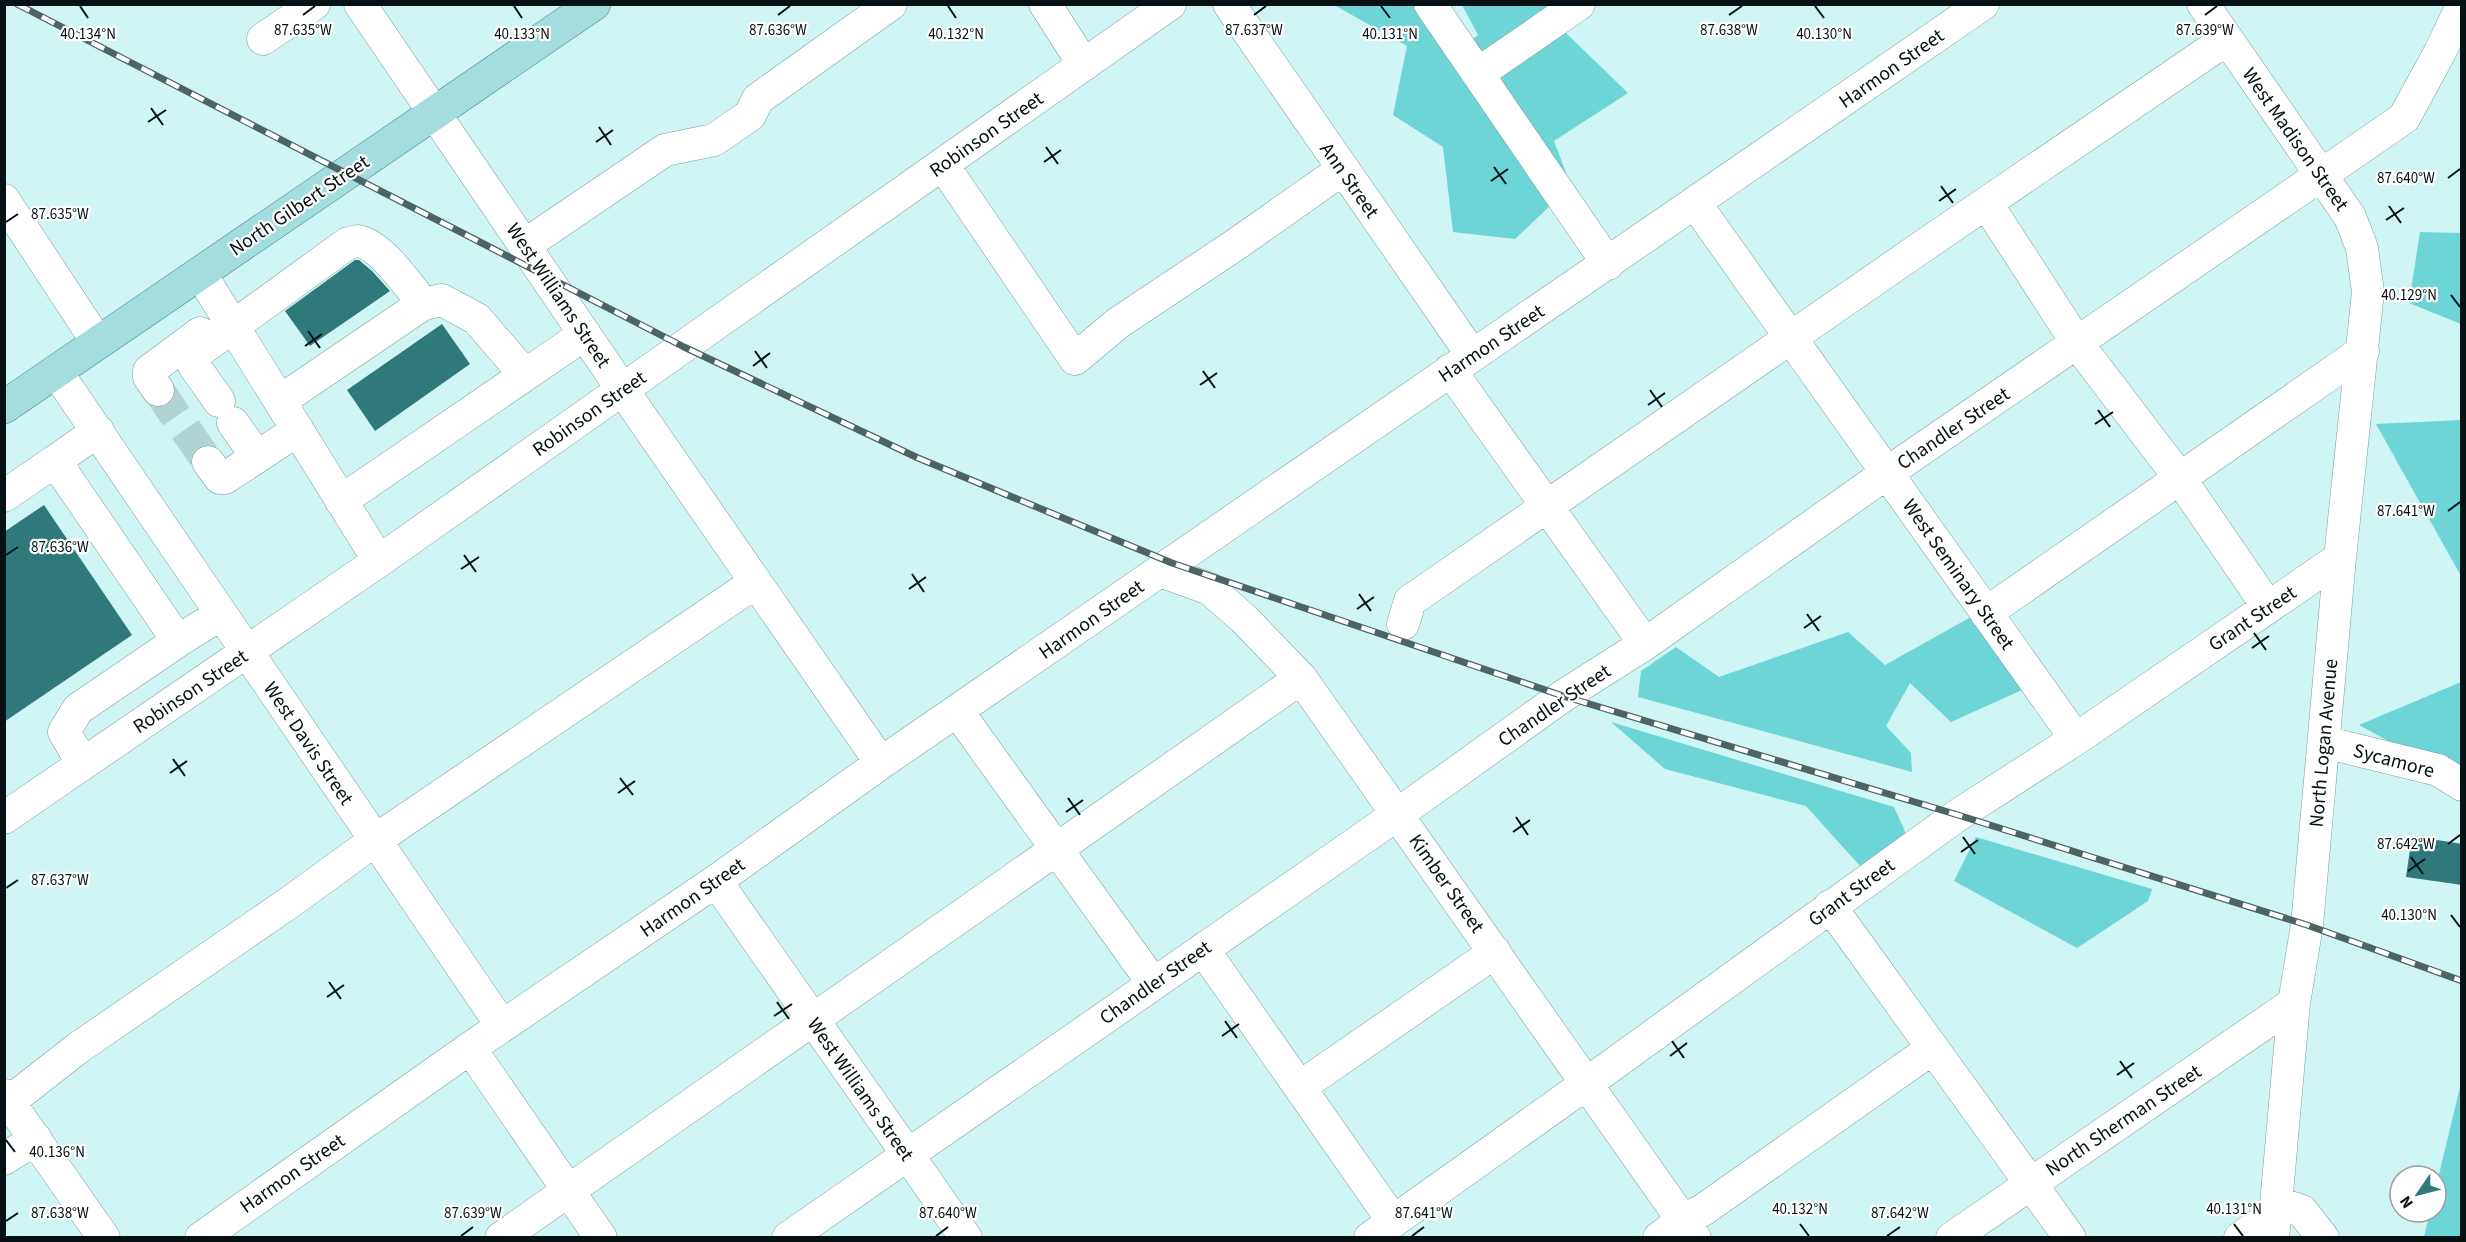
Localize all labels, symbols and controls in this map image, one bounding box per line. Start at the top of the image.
text: 87.635°W [274,20,332,41]
text: 87.636°W [749,20,807,41]
text: 87.637°W [1225,20,1283,41]
text: 87.638°W [1700,20,1758,41]
text: 87.639°W [2176,20,2234,41]
street label: Harmon Street [1833,22,1950,115]
text: 40.134°N [60,24,116,45]
text: 40.133°N [494,24,550,45]
text: 40.132°N [928,24,984,45]
text: 40.131°N [1362,24,1418,45]
text: 40.130°N [1796,24,1852,45]
street label: West Madison Street [2235,62,2355,217]
street label: Robinson Street [924,85,1049,184]
street label: Ann Street [1313,137,1386,224]
street label: North Gilbert Street [224,148,375,263]
text: 87.640°W [2377,168,2435,189]
text: 87.635°W [31,204,89,225]
street label: West Williams Street [499,218,617,374]
text: 40.129°N [2381,285,2437,306]
street label: Harmon Street [1433,298,1550,390]
street label: Robinson Street [527,364,652,463]
street label: Chandler Street [1892,381,2016,477]
street label: West Seminary Street [1896,493,2021,656]
text: 87.641°W [2377,501,2435,522]
text: 87.636°W [31,537,89,558]
street label: Harmon Street [1033,573,1150,666]
street label: Grant Street [2203,579,2302,659]
street label: Robinson Street [128,643,254,741]
street label: Chandler Street [1493,658,1617,754]
street label: North Logan Avenue [2303,658,2345,829]
street label: West Davis Street [256,676,360,811]
street label: Sycamore [2350,737,2438,785]
street label: Kimber Street [1402,828,1491,939]
text: 87.642°W [2377,834,2435,855]
street label: Harmon Street [634,851,751,944]
street label: Grant Street [1803,852,1901,934]
text: 87.637°W [31,870,89,891]
text: 40.130°N [2381,905,2437,926]
street label: Chandler Street [1094,934,1217,1032]
street label: West Williams Street [800,1012,920,1167]
street label: North Sherman Street [2040,1058,2207,1183]
street label: Harmon Street [234,1127,351,1220]
text: 40.136°N [29,1142,85,1163]
north arrow [2388,1164,2448,1224]
text: N [2394,1191,2419,1213]
text: 40.132°N [1772,1199,1828,1220]
text: 40.131°N [2206,1199,2262,1220]
text: 87.638°W [31,1203,89,1224]
text: 87.639°W [444,1203,502,1224]
text: 87.640°W [919,1203,977,1224]
text: 87.641°W [1395,1203,1453,1224]
text: 87.642°W [1871,1203,1929,1224]

